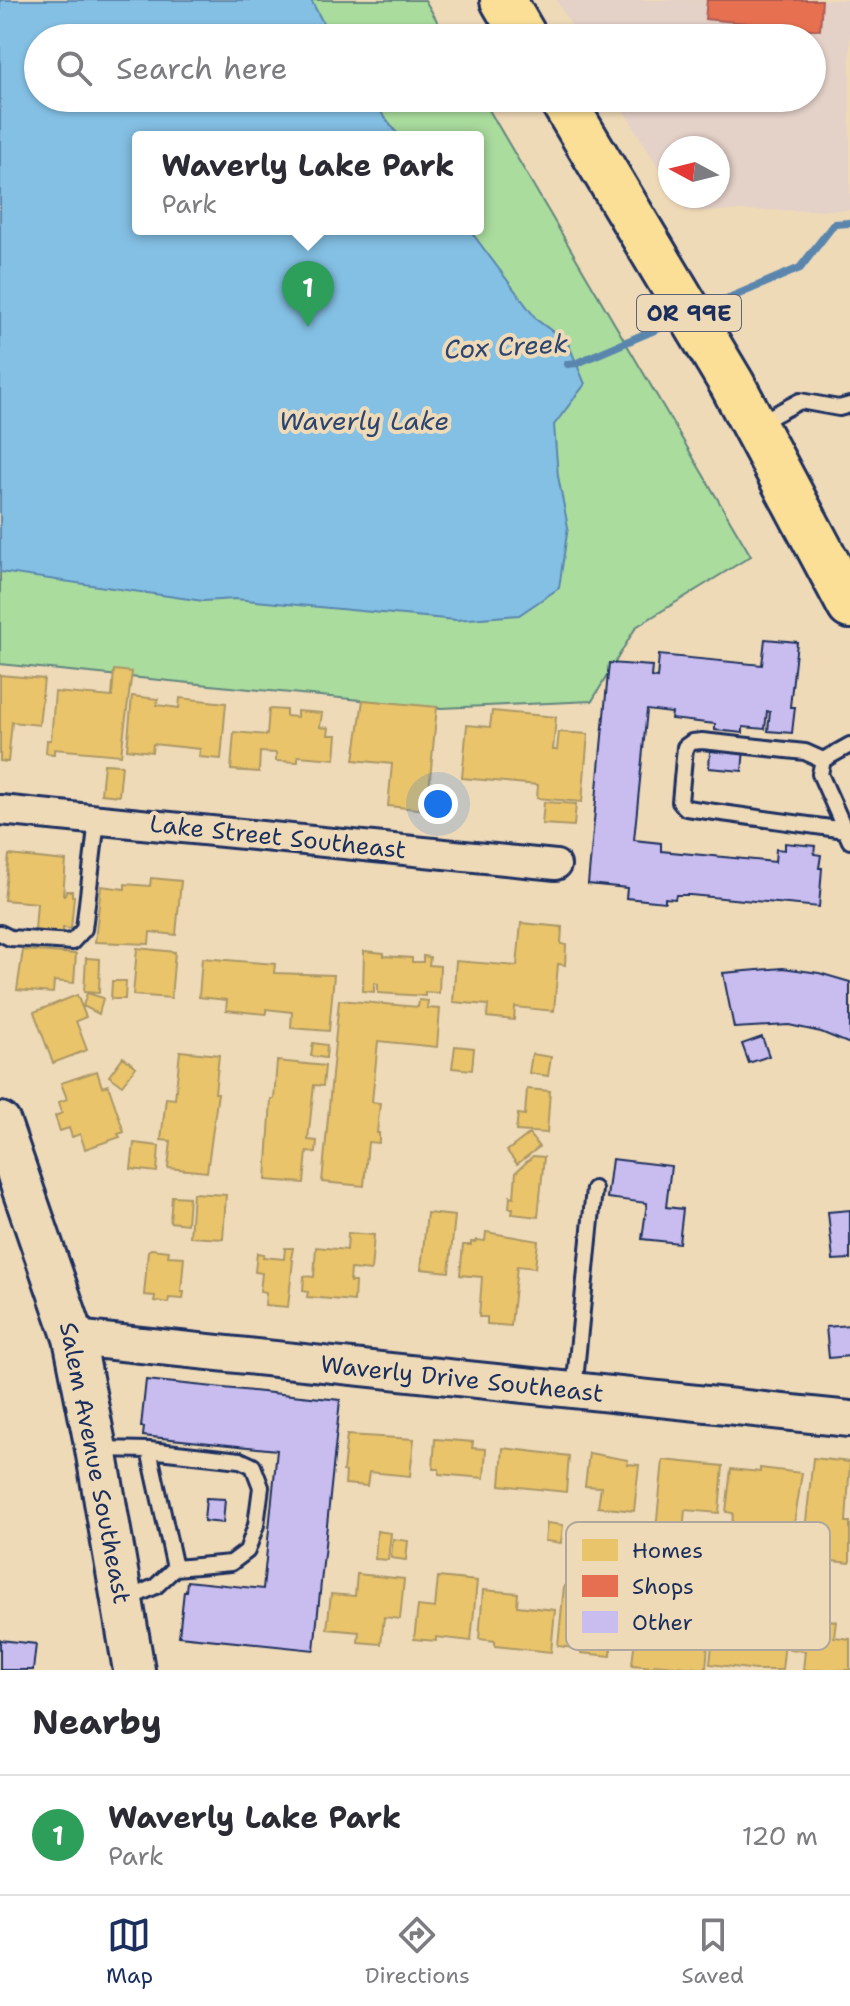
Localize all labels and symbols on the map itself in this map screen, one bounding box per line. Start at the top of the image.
north arrow [658,136,730,208]
pin: 1 [282,261,334,327]
road number: OR 99E [637,295,741,331]
water label: Cox Creek [443,325,569,367]
water label: Waverly Lake [279,403,449,438]
your location [418,784,458,824]
street label: Lake Street Southeast [148,808,408,866]
street label: Salem Avenue Southeast [52,1319,138,1607]
street label: Waverly Drive Southeast [319,1348,605,1410]
legend [566,1522,830,1650]
text: Homes [632,1536,703,1565]
text: Shops [632,1572,694,1601]
text: Other [632,1608,693,1637]

